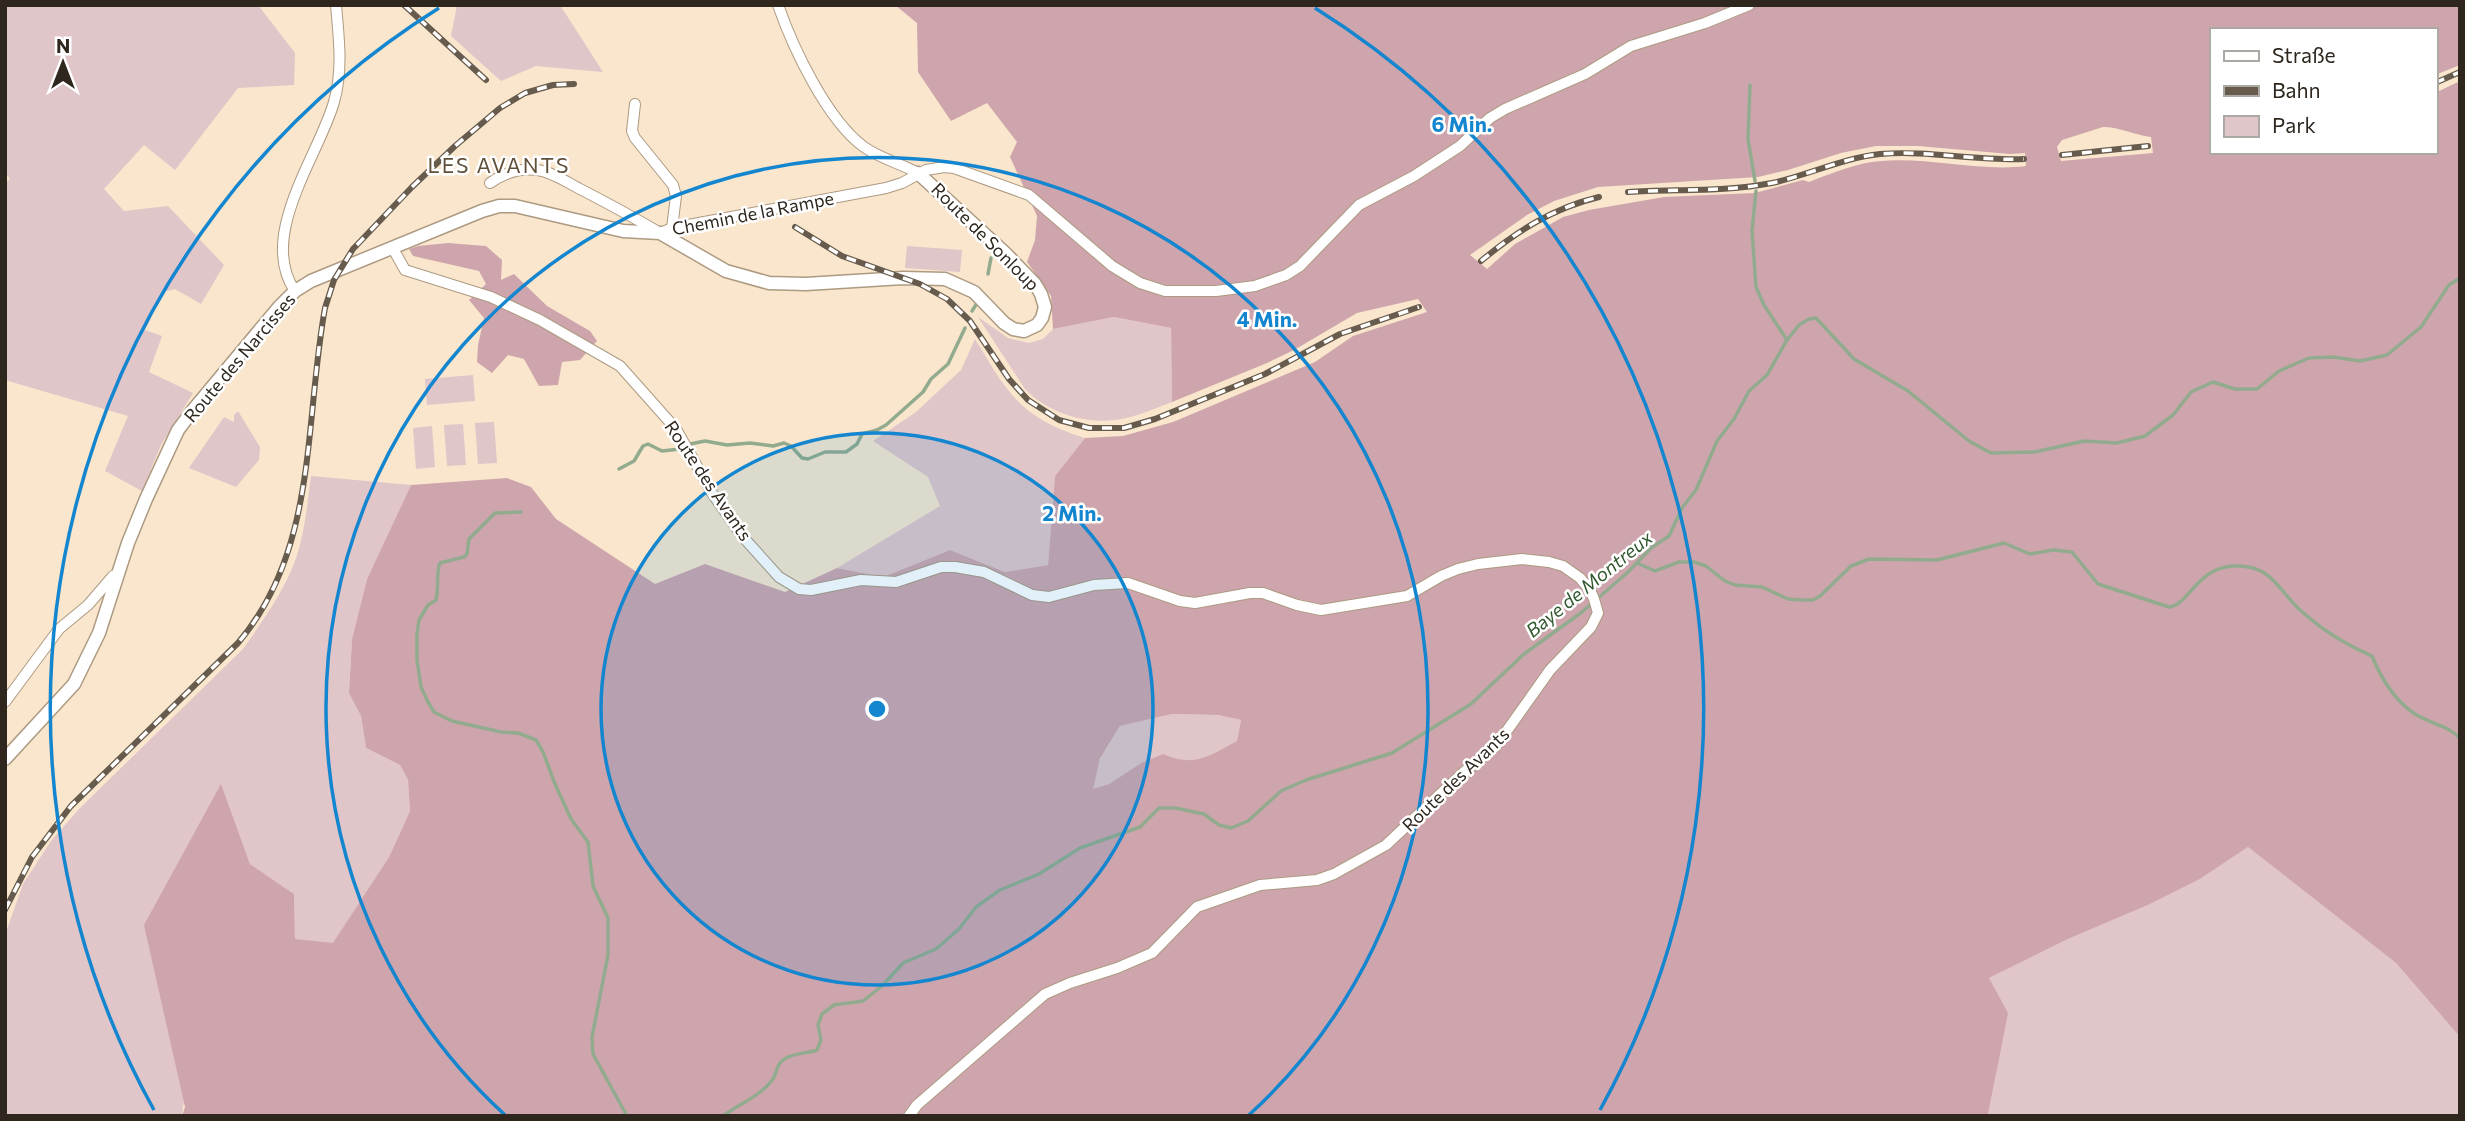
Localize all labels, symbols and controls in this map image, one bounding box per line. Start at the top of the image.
north arrow [28,28,98,98]
legend [2210,28,2437,154]
text: N [56,34,70,57]
text: Straße [2272,42,2336,67]
text: Bahn [2272,77,2321,102]
text: 6 Min. [1432,111,1492,136]
text: Park [2272,112,2316,137]
district label: LES AVANTS [428,152,570,177]
street label: Route de Sonloup [927,178,1044,295]
street label: Chemin de la Rampe [670,187,836,239]
street label: Route des Narcisses [179,288,300,426]
text: 4 Min. [1237,306,1297,331]
street label: Route des Avants [661,416,757,545]
text: 2 Min. [1042,500,1102,525]
water label: Baye de Montreux [1521,525,1657,642]
centre of rings [865,697,889,721]
street label: Route des Avants [1397,723,1513,836]

